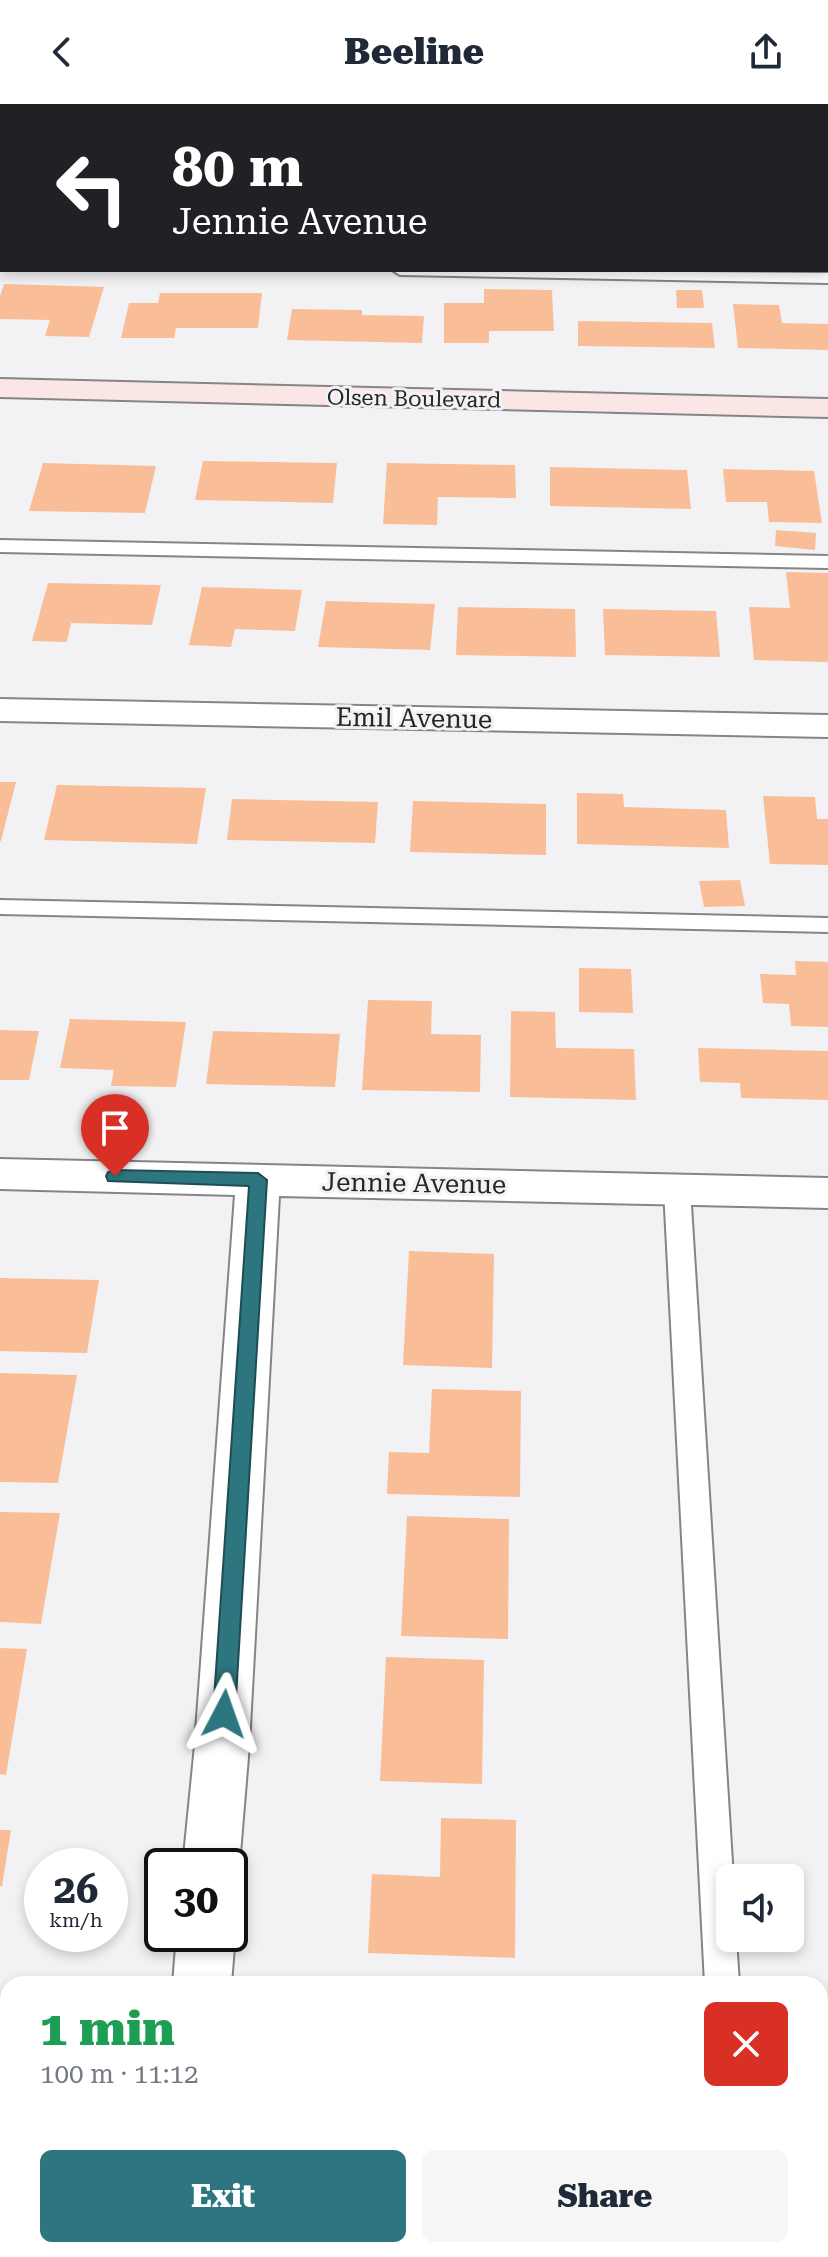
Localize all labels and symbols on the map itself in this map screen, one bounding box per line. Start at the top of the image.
street label: Olsen Boulevard [327,384,501,413]
street label: Emil Avenue [336,702,492,734]
pin [81,1094,149,1176]
street label: Jennie Avenue [322,1166,506,1200]
position arrow [182,1672,266,1756]
speed limit sign: 30 [144,1848,248,1952]

